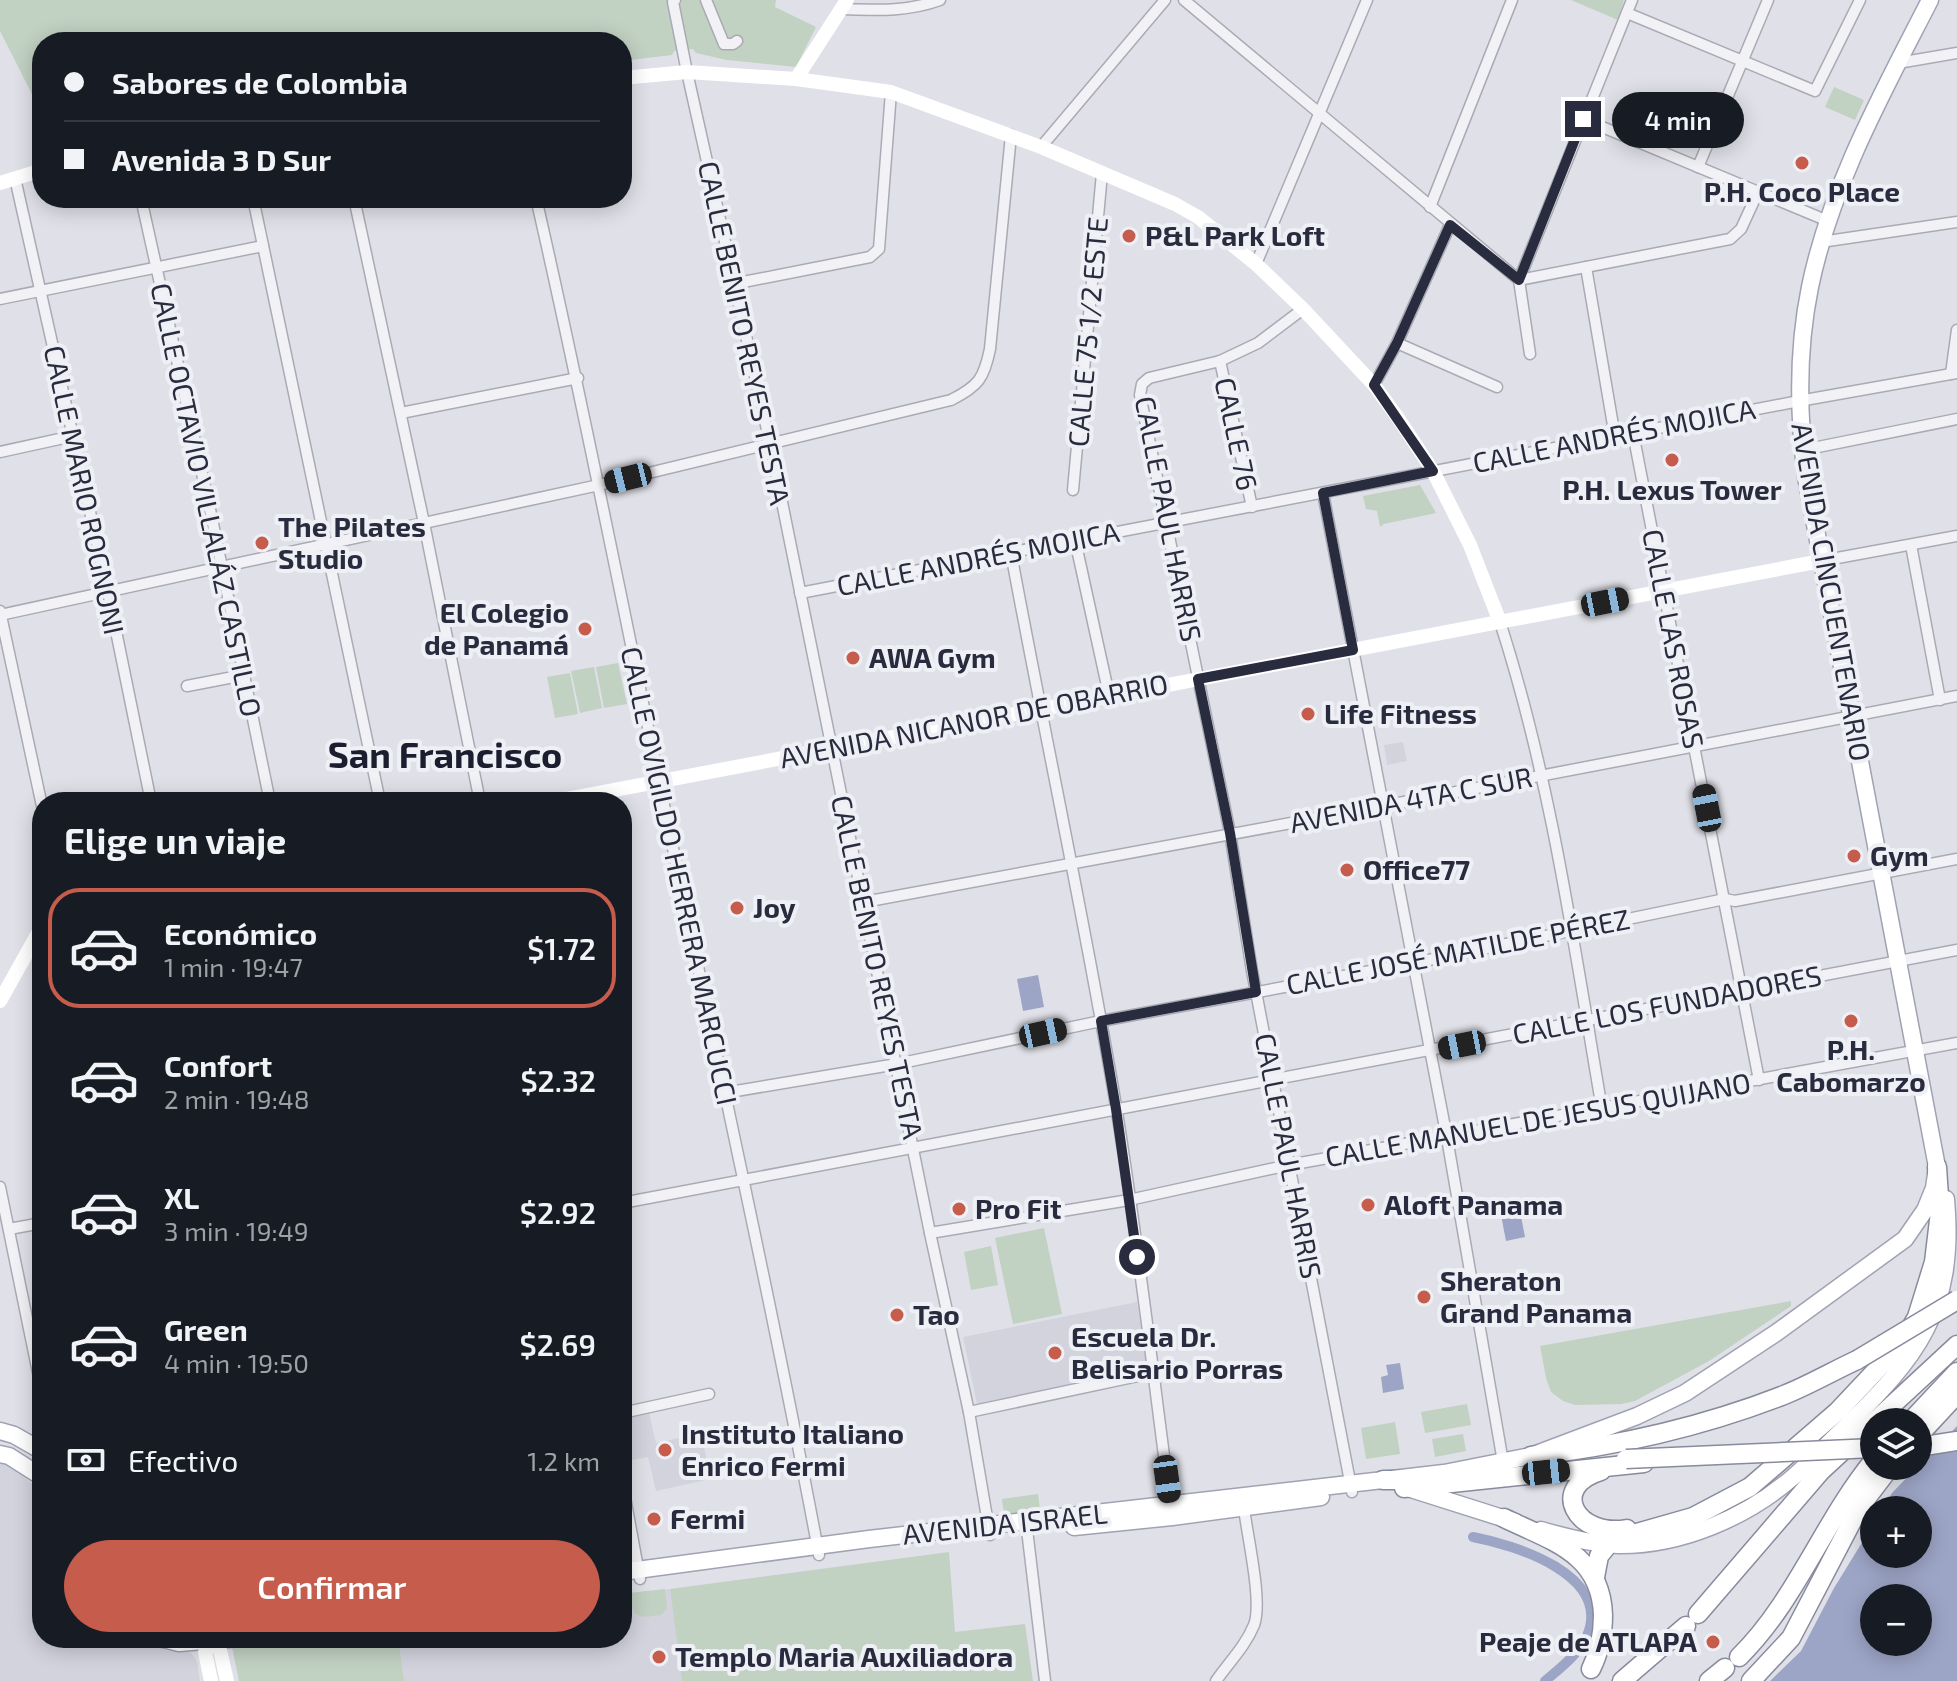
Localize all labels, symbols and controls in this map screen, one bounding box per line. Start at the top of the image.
text: Sabores de Colombia [112,64,408,100]
callout: 4 min [1611,91,1743,147]
route end [1565,101,1601,137]
text: 4 min [1644,104,1712,135]
text: Avenida 3 D Sur [112,141,331,177]
marker: P.H. Coco Place [1793,154,1811,172]
street label: CALLE BENITO REYES TESTA [692,158,798,508]
place label: P.H. Coco Place [1704,174,1900,208]
street label: CALLE 75 1/2 ESTE [1060,216,1114,448]
place label: P&L Park Loft [1145,218,1325,252]
marker: P&L Park Loft [1120,227,1138,245]
street label: CALLE OCTAVIO VILLALÁZ CASTILLO [144,280,270,720]
street label: CALLE MARIO ROGNONI [38,342,132,637]
street label: CALLE 76 [1208,374,1266,493]
street label: CALLE ANDRÉS MOJICA [1470,391,1759,479]
street label: CALLE PAUL HARRIS [1129,393,1209,644]
street label: AVENIDA CINCUENTENARIO [1785,420,1879,764]
marker: P.H. Lexus Tower [1663,451,1681,469]
car [602,461,654,495]
place label: P.H. Lexus Tower [1562,472,1782,506]
place label: The Pilates Studio [278,509,426,575]
street label: CALLE ANDRÉS MOJICA [834,514,1123,602]
street label: CALLE LAS ROSAS [1636,526,1712,751]
marker: The Pilates Studio [253,534,271,552]
car [1579,586,1631,618]
place label: El Colegio de Panamá [424,595,569,661]
marker: El Colegio de Panamá [576,620,594,638]
place label: AWA Gym [869,640,996,674]
street label: CALLE OVIGILDO HERRERA MARCUCCI [615,644,745,1108]
marker: AWA Gym [844,649,862,667]
street label: AVENIDA NICANOR DE OBARRIO [777,666,1171,774]
place label: Life Fitness [1324,696,1477,730]
marker: Life Fitness [1299,705,1317,723]
district label: San Francisco [328,732,562,775]
street label: AVENIDA 4TA C SUR [1287,759,1535,839]
car [1691,782,1723,834]
street label: CALLE BENITO REYES TESTA [825,792,931,1142]
text: Elige un viaje [64,818,286,861]
place label: Gym [1870,838,1929,872]
marker: Gym [1845,847,1863,865]
place label: Office77 [1363,852,1470,886]
marker: Office77 [1338,861,1356,879]
place label: Joy [753,890,796,924]
marker: Joy [728,899,746,917]
street label: CALLE JOSÉ MATILDE PÉREZ [1283,901,1632,1001]
icon: car [68,912,140,984]
text: Económico [164,915,317,951]
text: $1.72 [527,930,596,966]
text: 1 min · 19:47 [164,951,303,982]
street label: CALLE LOS FUNDADORES [1509,957,1824,1051]
marker: P.H. Cabomarzo [1842,1012,1860,1030]
car [1017,1016,1069,1050]
car [1436,1029,1488,1061]
street label: CALLE PAUL HARRIS [1249,1030,1329,1281]
place label: P.H. Cabomarzo [1776,1032,1926,1098]
icon: car [68,1044,140,1116]
text: Confort [164,1047,272,1083]
text: $2.32 [520,1062,596,1098]
street label: CALLE MANUEL DE JESUS QUIJANO [1322,1065,1753,1173]
text: 2 min · 19:48 [164,1083,310,1114]
icon: car [68,1176,140,1248]
text: XL [164,1179,199,1215]
place label: Aloft Panama [1384,1187,1563,1221]
place label: Pro Fit [975,1191,1061,1225]
text: $2.92 [520,1194,596,1230]
marker: Aloft Panama [1359,1196,1377,1214]
marker: Pro Fit [950,1200,968,1218]
text: 3 min · 19:49 [164,1215,309,1246]
route start [1119,1239,1155,1275]
place label: Sheraton Grand Panama [1440,1263,1632,1329]
marker: Sheraton Grand Panama [1415,1288,1433,1306]
place label: Tao [913,1297,960,1331]
marker: Tao [888,1306,906,1324]
icon: car [68,1308,140,1380]
text: Green [164,1311,248,1347]
place label: Escuela Dr. Belisario Porras [1071,1319,1283,1385]
text: $2.69 [520,1326,596,1362]
marker: Escuela Dr. Belisario Porras [1046,1344,1064,1362]
text: 4 min · 19:50 [164,1347,309,1378]
map controls [1860,1408,1932,1656]
button: layers [1860,1408,1932,1480]
place label: Instituto Italiano Enrico Fermi [681,1416,904,1482]
icon: cash [64,1438,108,1482]
marker: Instituto Italiano Enrico Fermi [656,1441,674,1459]
text: Efectivo [128,1442,238,1478]
text: 1.2 km [527,1445,600,1476]
car [1152,1454,1182,1504]
car [1521,1458,1571,1486]
street label: AVENIDA ISRAEL [901,1495,1109,1551]
button: + [1860,1496,1932,1568]
place label: Fermi [670,1501,745,1535]
marker: Fermi [645,1510,663,1528]
button: Confirmar [64,1540,600,1632]
button: − [1860,1584,1932,1656]
place label: Peaje de ATLAPA [1479,1624,1698,1658]
marker: Peaje de ATLAPA [1704,1633,1722,1651]
place label: Templo Maria Auxiliadora [675,1639,1013,1673]
marker: Templo Maria Auxiliadora [650,1648,668,1666]

